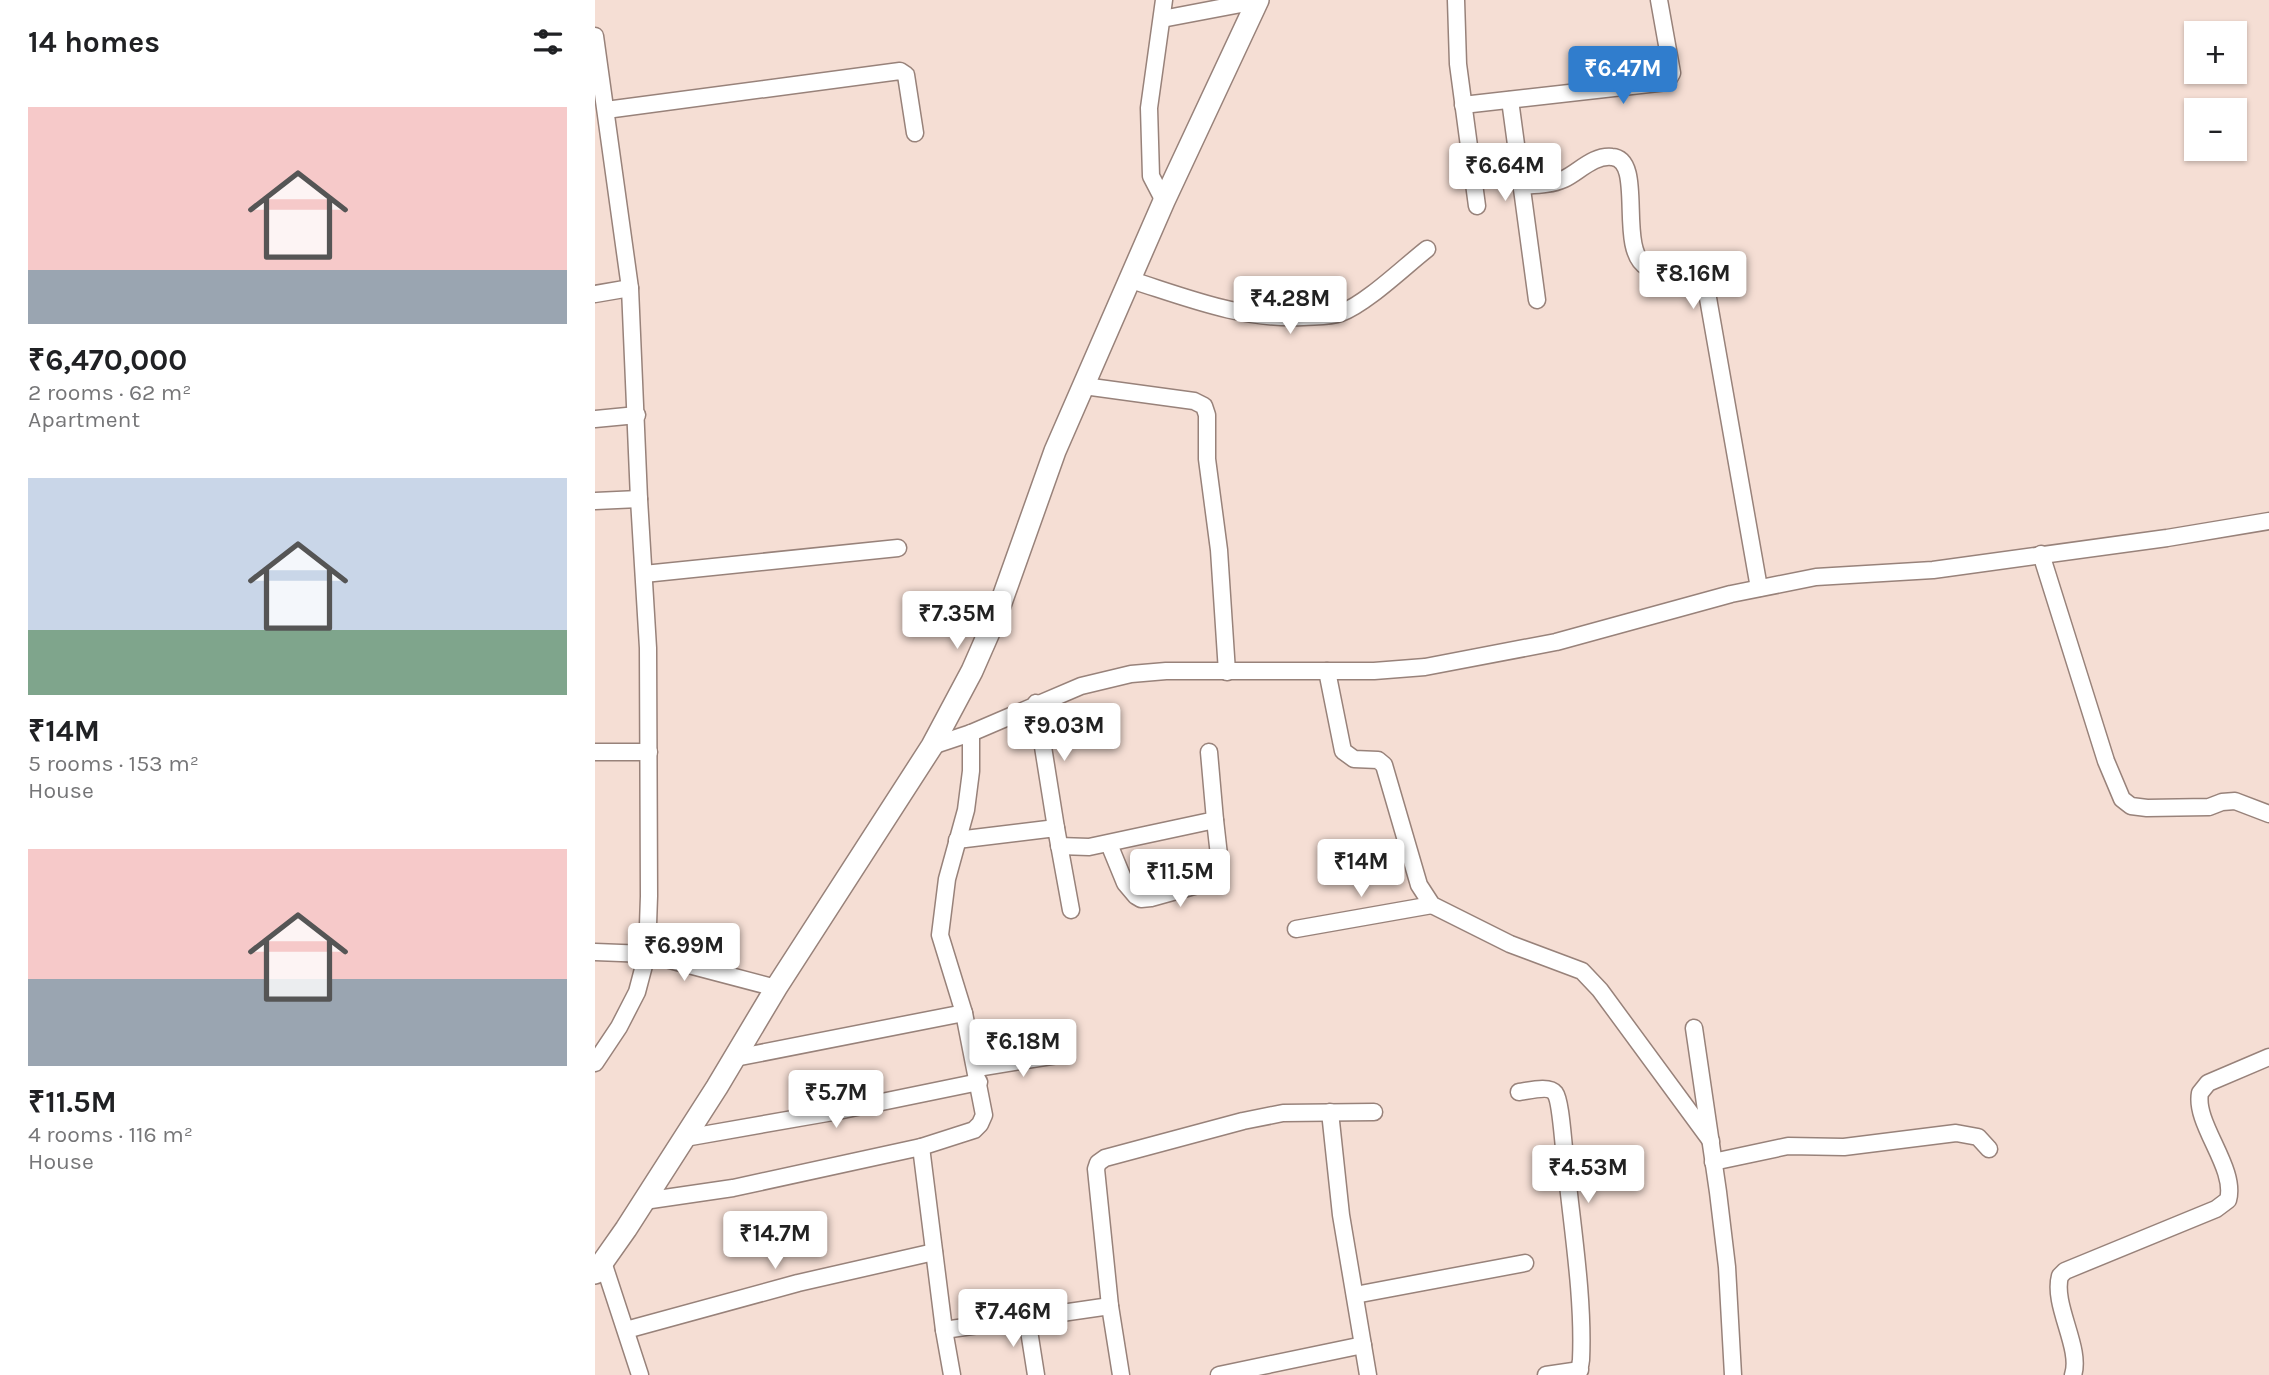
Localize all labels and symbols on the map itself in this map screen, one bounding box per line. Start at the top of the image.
pin: ₹6.47M [1566,46,1680,106]
pin: ₹6.64M [1448,144,1562,203]
pin: ₹8.16M [1636,252,1750,311]
pin: ₹4.28M [1233,276,1347,336]
pin: ₹7.35M [900,592,1014,651]
pin: ₹9.03M [1007,704,1121,763]
pin: ₹14M [1320,839,1402,899]
pin: ₹11.5M [1123,850,1237,909]
pin: ₹6.99M [627,923,741,983]
pin: ₹6.18M [966,1020,1080,1079]
pin: ₹5.7M [787,1070,885,1130]
pin: ₹4.53M [1531,1146,1645,1205]
pin: ₹14.7M [718,1212,832,1271]
pin: ₹7.46M [956,1290,1070,1349]

